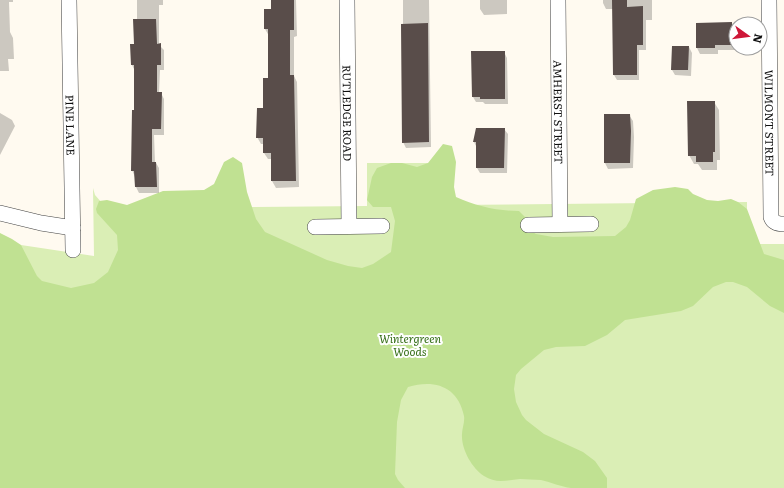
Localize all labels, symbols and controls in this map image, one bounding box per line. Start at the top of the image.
north arrow [728,16,768,56]
text: N [750,32,768,45]
street label: AMHERST STREET [551,60,567,164]
street label: RUTLEDGE ROAD [340,65,356,161]
street label: WILMONT STREET [762,70,779,176]
street label: PINE LANE [63,94,79,156]
park label: Wintergreen Woods [379,330,441,359]

